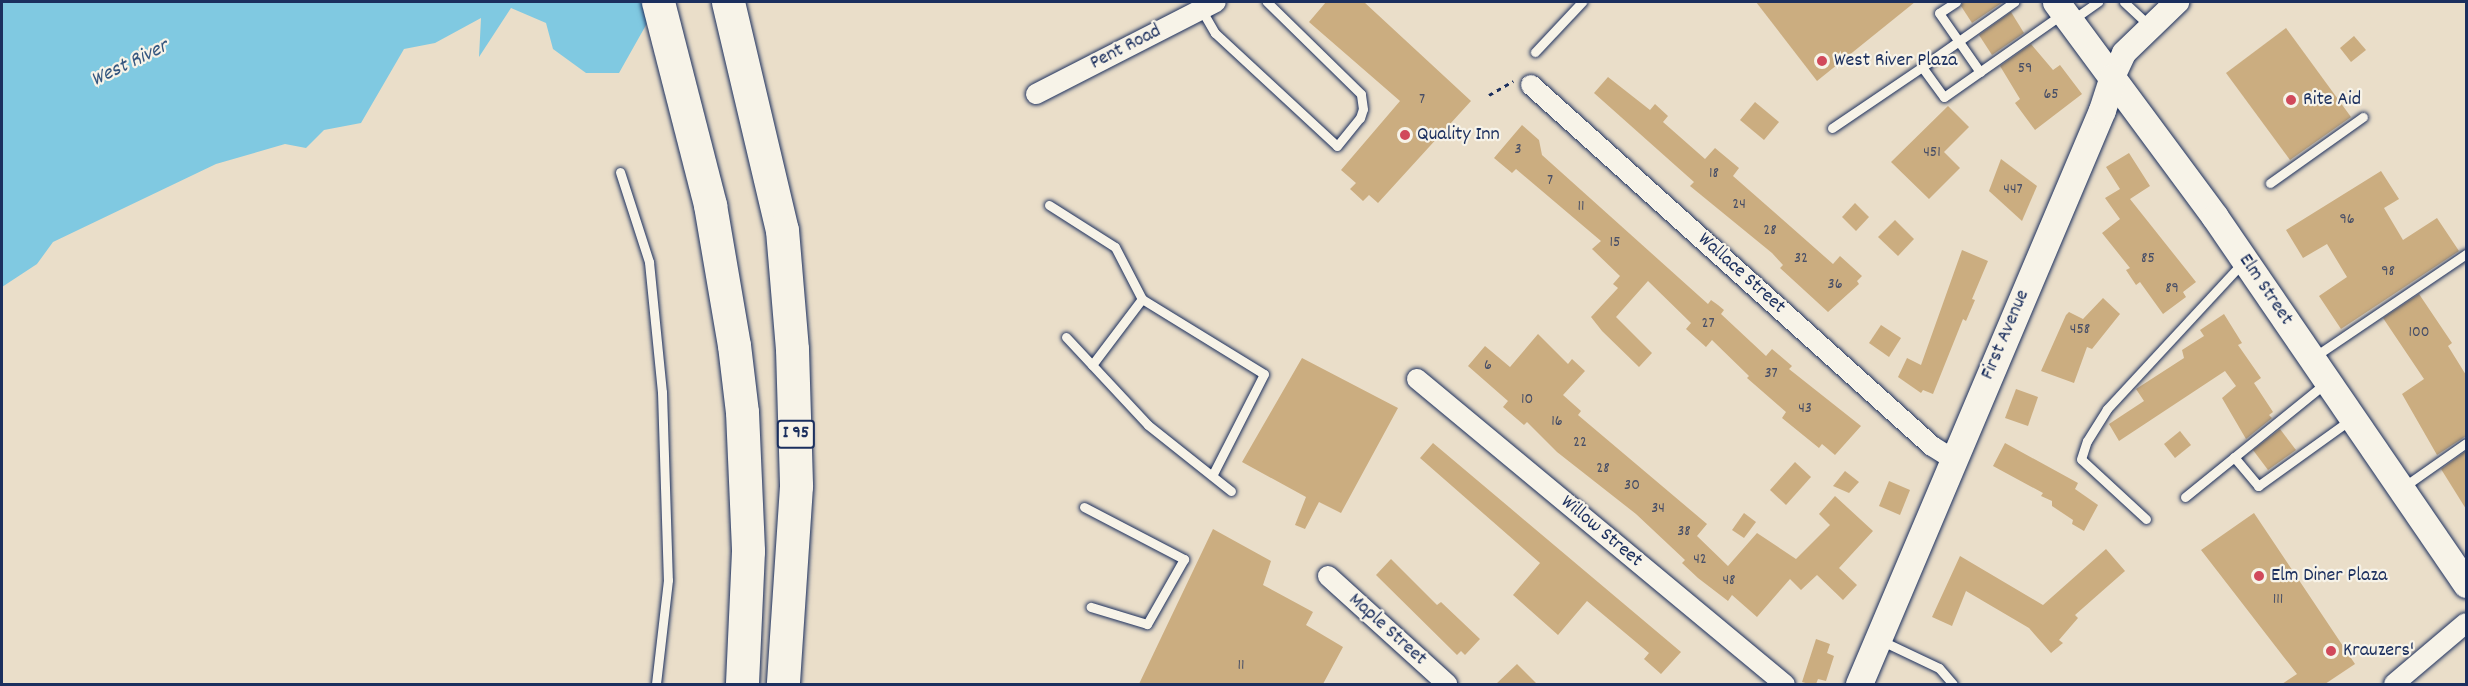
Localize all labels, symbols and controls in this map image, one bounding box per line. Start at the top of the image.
street label: Pent Road [1086,20,1166,76]
water label: West River [87,35,173,93]
place label: West River Plaza [1834,49,1957,73]
marker: West River Plaza [1815,54,1829,68]
house number: 59 [2018,59,2032,79]
house number: 65 [2043,85,2059,105]
place label: Rite Aid [2303,88,2361,112]
house number: 7 [1419,90,1425,110]
marker: Rite Aid [2284,93,2298,107]
place label: Quality Inn [1417,123,1500,147]
marker: Quality Inn [1398,128,1412,142]
house number: 3 [1514,140,1522,160]
house number: 451 [1923,143,1941,163]
house number: 18 [1709,164,1719,184]
house number: 7 [1547,171,1553,191]
house number: 447 [2003,180,2023,200]
house number: 24 [1732,195,1746,215]
house number: 11 [1577,197,1585,217]
house number: 96 [2339,210,2355,230]
house number: 28 [1763,221,1777,241]
street label: Wallace Street [1692,228,1790,320]
house number: 15 [1610,233,1620,253]
house number: 32 [1794,249,1808,269]
house number: 85 [2141,249,2155,269]
street label: Elm Street [2232,250,2298,330]
house number: 98 [2381,262,2395,282]
house number: 36 [1828,275,1842,295]
house number: 89 [2165,279,2179,299]
street label: First Avenue [1976,287,2036,383]
house number: 27 [1701,314,1715,334]
house number: 458 [2070,320,2090,340]
house number: 100 [2409,323,2429,343]
house number: 6 [1484,356,1492,376]
house number: 37 [1764,364,1778,384]
house number: 10 [1521,390,1533,410]
house number: 43 [1798,399,1812,419]
house number: 16 [1551,412,1563,432]
road number: I 95 [776,419,816,449]
house number: 22 [1573,433,1587,453]
house number: 28 [1596,459,1610,479]
house number: 30 [1624,476,1640,496]
street label: Willow Street [1555,491,1647,573]
house number: 34 [1651,499,1665,519]
house number: 38 [1677,522,1691,542]
house number: 42 [1693,550,1707,570]
place label: Elm Diner Plaza [2271,564,2387,588]
marker: Elm Diner Plaza [2252,569,2266,583]
house number: 48 [1722,571,1736,591]
street label: Maple Street [1343,589,1431,671]
house number: 111 [2273,590,2283,610]
place label: Krauzers' [2343,639,2414,663]
marker: Krauzers' [2324,644,2338,658]
house number: 11 [1237,656,1245,676]

